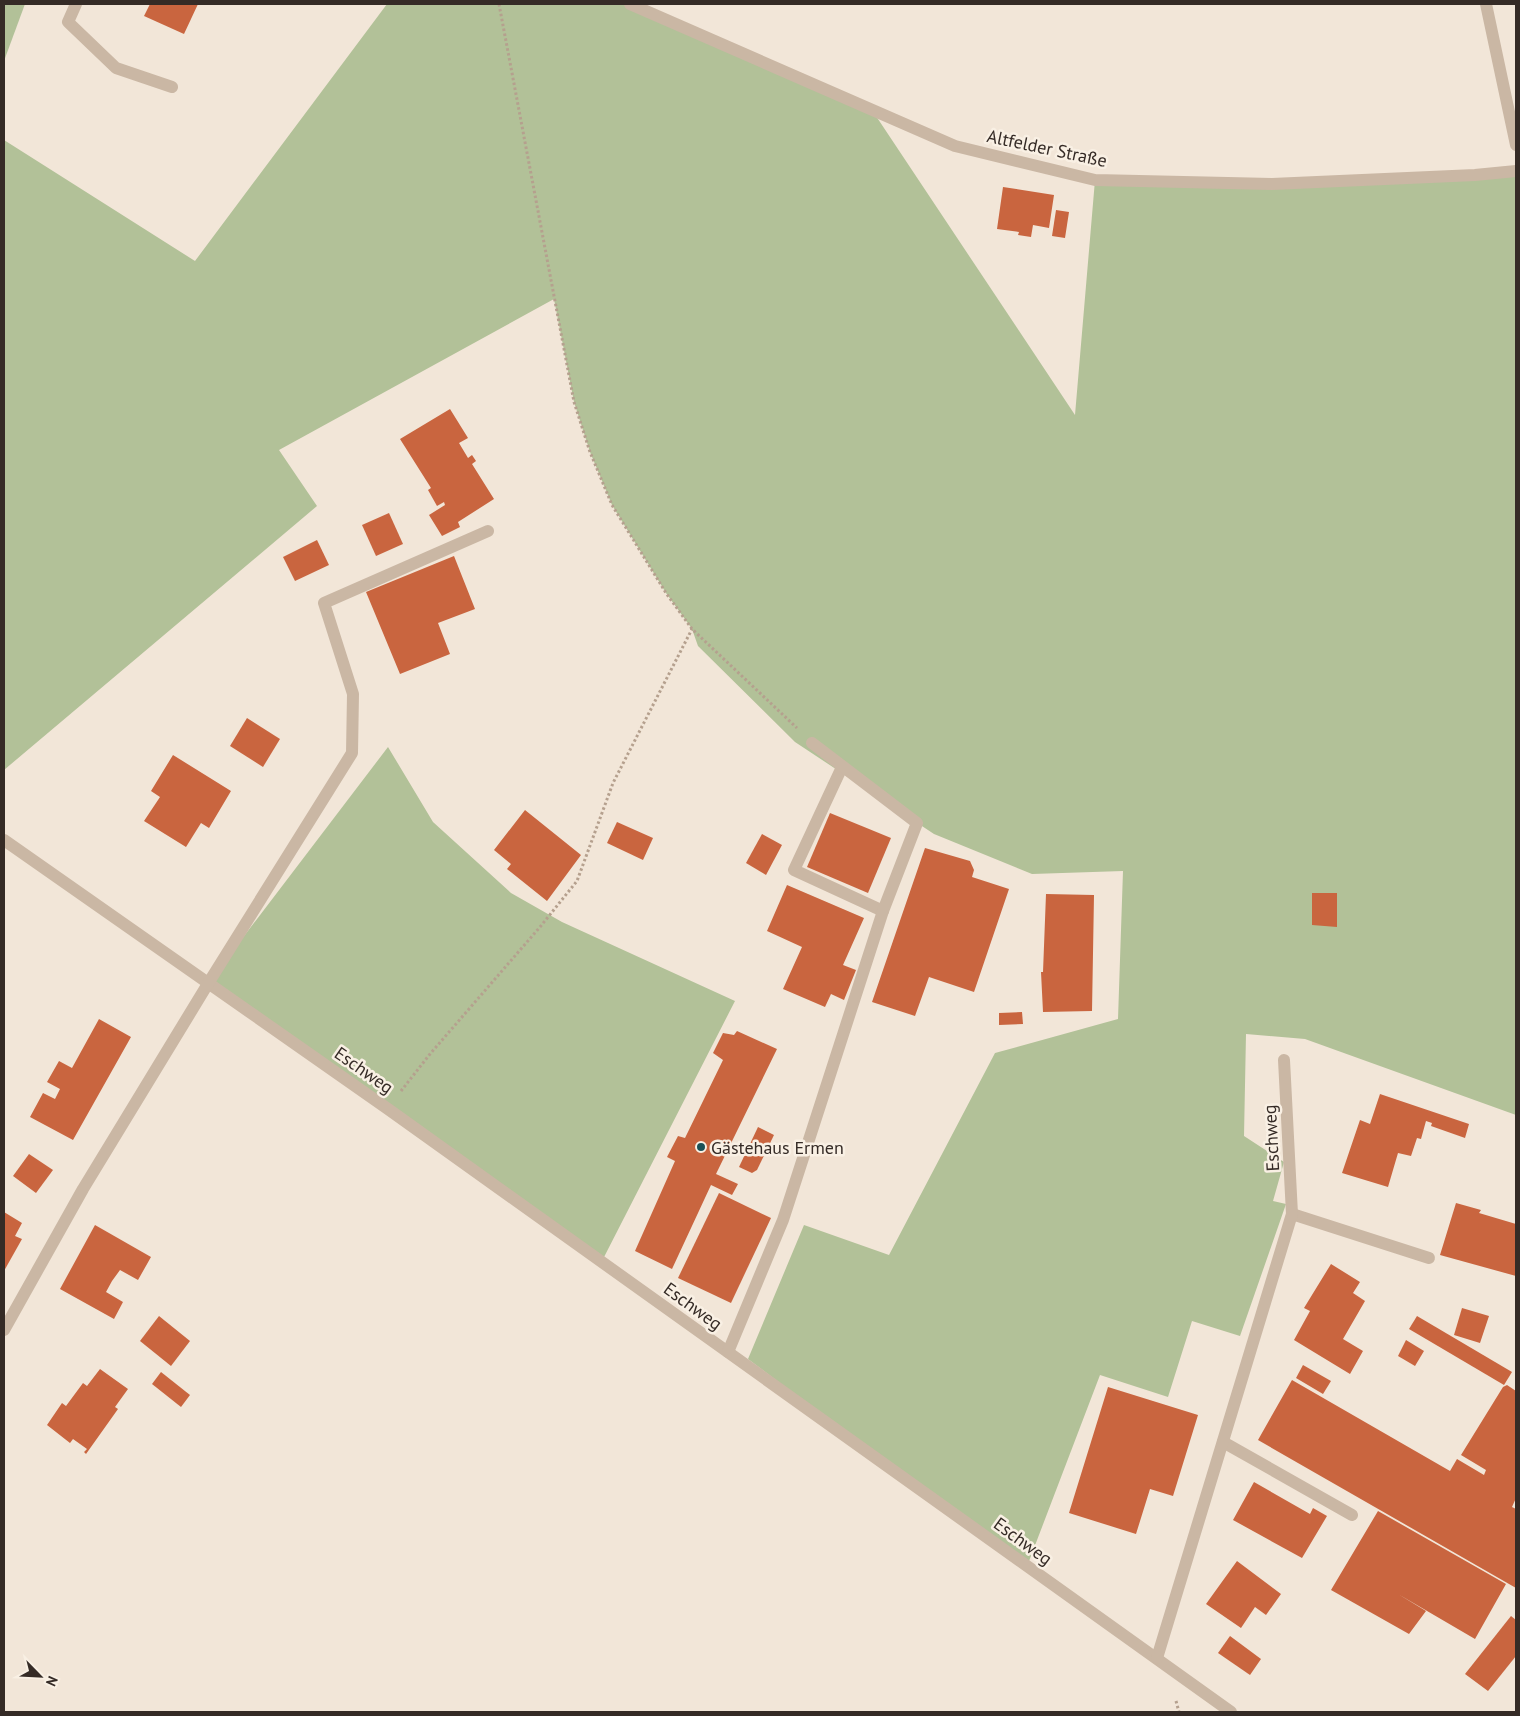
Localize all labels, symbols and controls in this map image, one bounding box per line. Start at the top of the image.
street label: Altfelder Straße [985,124,1109,172]
street label: Eschweg [330,1041,398,1099]
street label: Eschweg [1258,1104,1284,1172]
place label: Gästehaus Ermen [711,1136,844,1159]
marker: Gästehaus Ermen [695,1141,707,1153]
street label: Eschweg [659,1277,727,1335]
street label: Eschweg [989,1512,1057,1570]
north arrow [15,1651,65,1701]
text: N [42,1673,62,1689]

